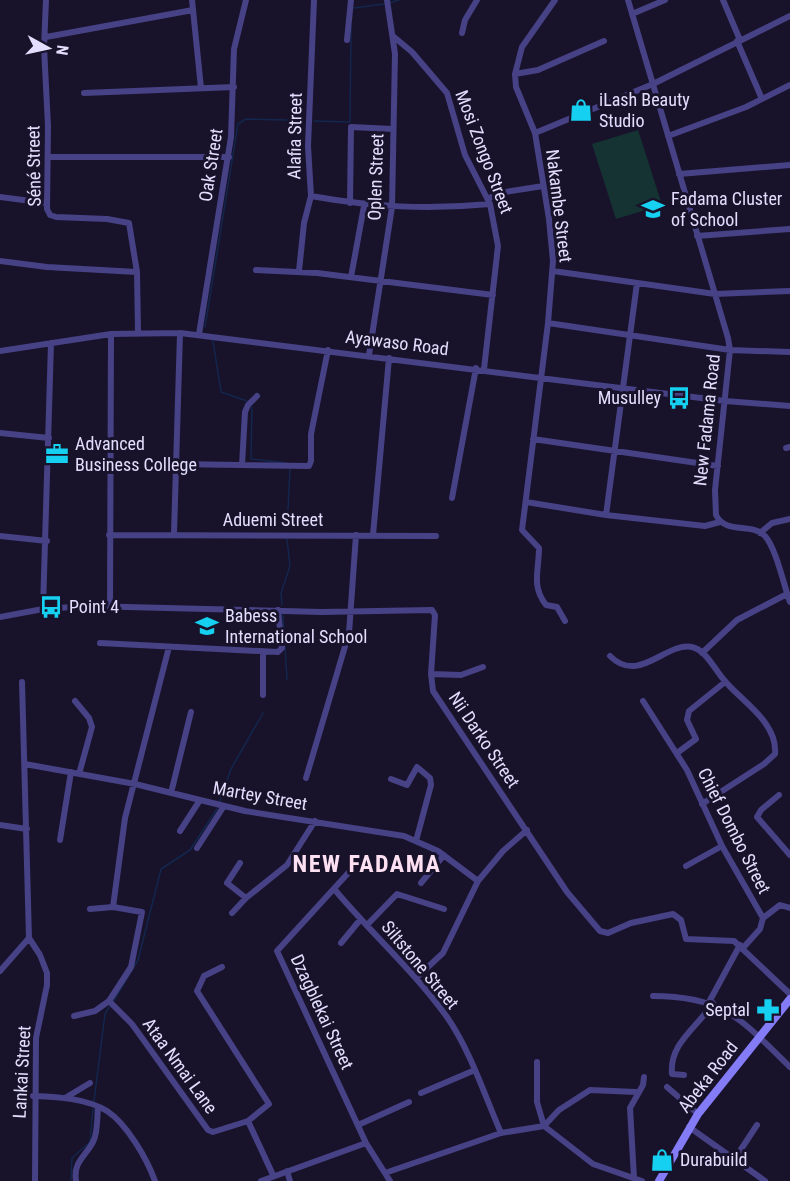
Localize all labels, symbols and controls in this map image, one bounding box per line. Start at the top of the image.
north arrow [18,18,78,78]
text: N [52,44,72,56]
street label: Mosi Zongo Street [451,87,518,216]
place label: iLash Beauty Studio [599,89,690,131]
street label: Alafia Street [283,92,306,180]
shop icon: iLash Beauty Studio [568,97,594,123]
street label: Séné Street [22,125,45,207]
street label: Oak Street [194,127,227,203]
street label: Oplen Street [363,133,388,221]
street label: Nakambe Street [542,148,577,264]
place label: Fadama Cluster of School [671,188,783,230]
school or university icon: Fadama Cluster of School [640,196,666,222]
street label: Ayawaso Road [344,326,450,359]
street label: New Fadama Road [689,353,724,487]
bus stop icon: Musulley [666,385,692,411]
place label: Musulley [598,387,661,408]
place label: Advanced Business College [75,433,197,475]
office icon: Advanced Business College [44,441,70,467]
street label: Aduemi Street [223,509,323,530]
bus stop icon: Point 4 [38,594,64,620]
place label: Point 4 [69,596,119,617]
place label: Babess International School [225,605,367,647]
school or university icon: Babess International School [194,613,220,639]
street label: Nii Darko Street [445,688,524,792]
street label: Chief Dombo Street [694,764,775,897]
street label: Martey Street [211,777,309,814]
district label: NEW FADAMA [293,850,441,878]
street label: Siltstone Street [377,916,463,1013]
street label: Dzagblekai Street [287,951,358,1073]
pharmacy icon: Septal [755,997,781,1023]
place label: Septal [705,999,750,1020]
street label: Ataa Nmai Lane [139,1014,222,1118]
street label: Lankai Street [9,1025,34,1119]
street label: Abeka Road [673,1037,742,1117]
shop icon: Durabuild [649,1147,675,1173]
place label: Durabuild [680,1149,748,1170]

